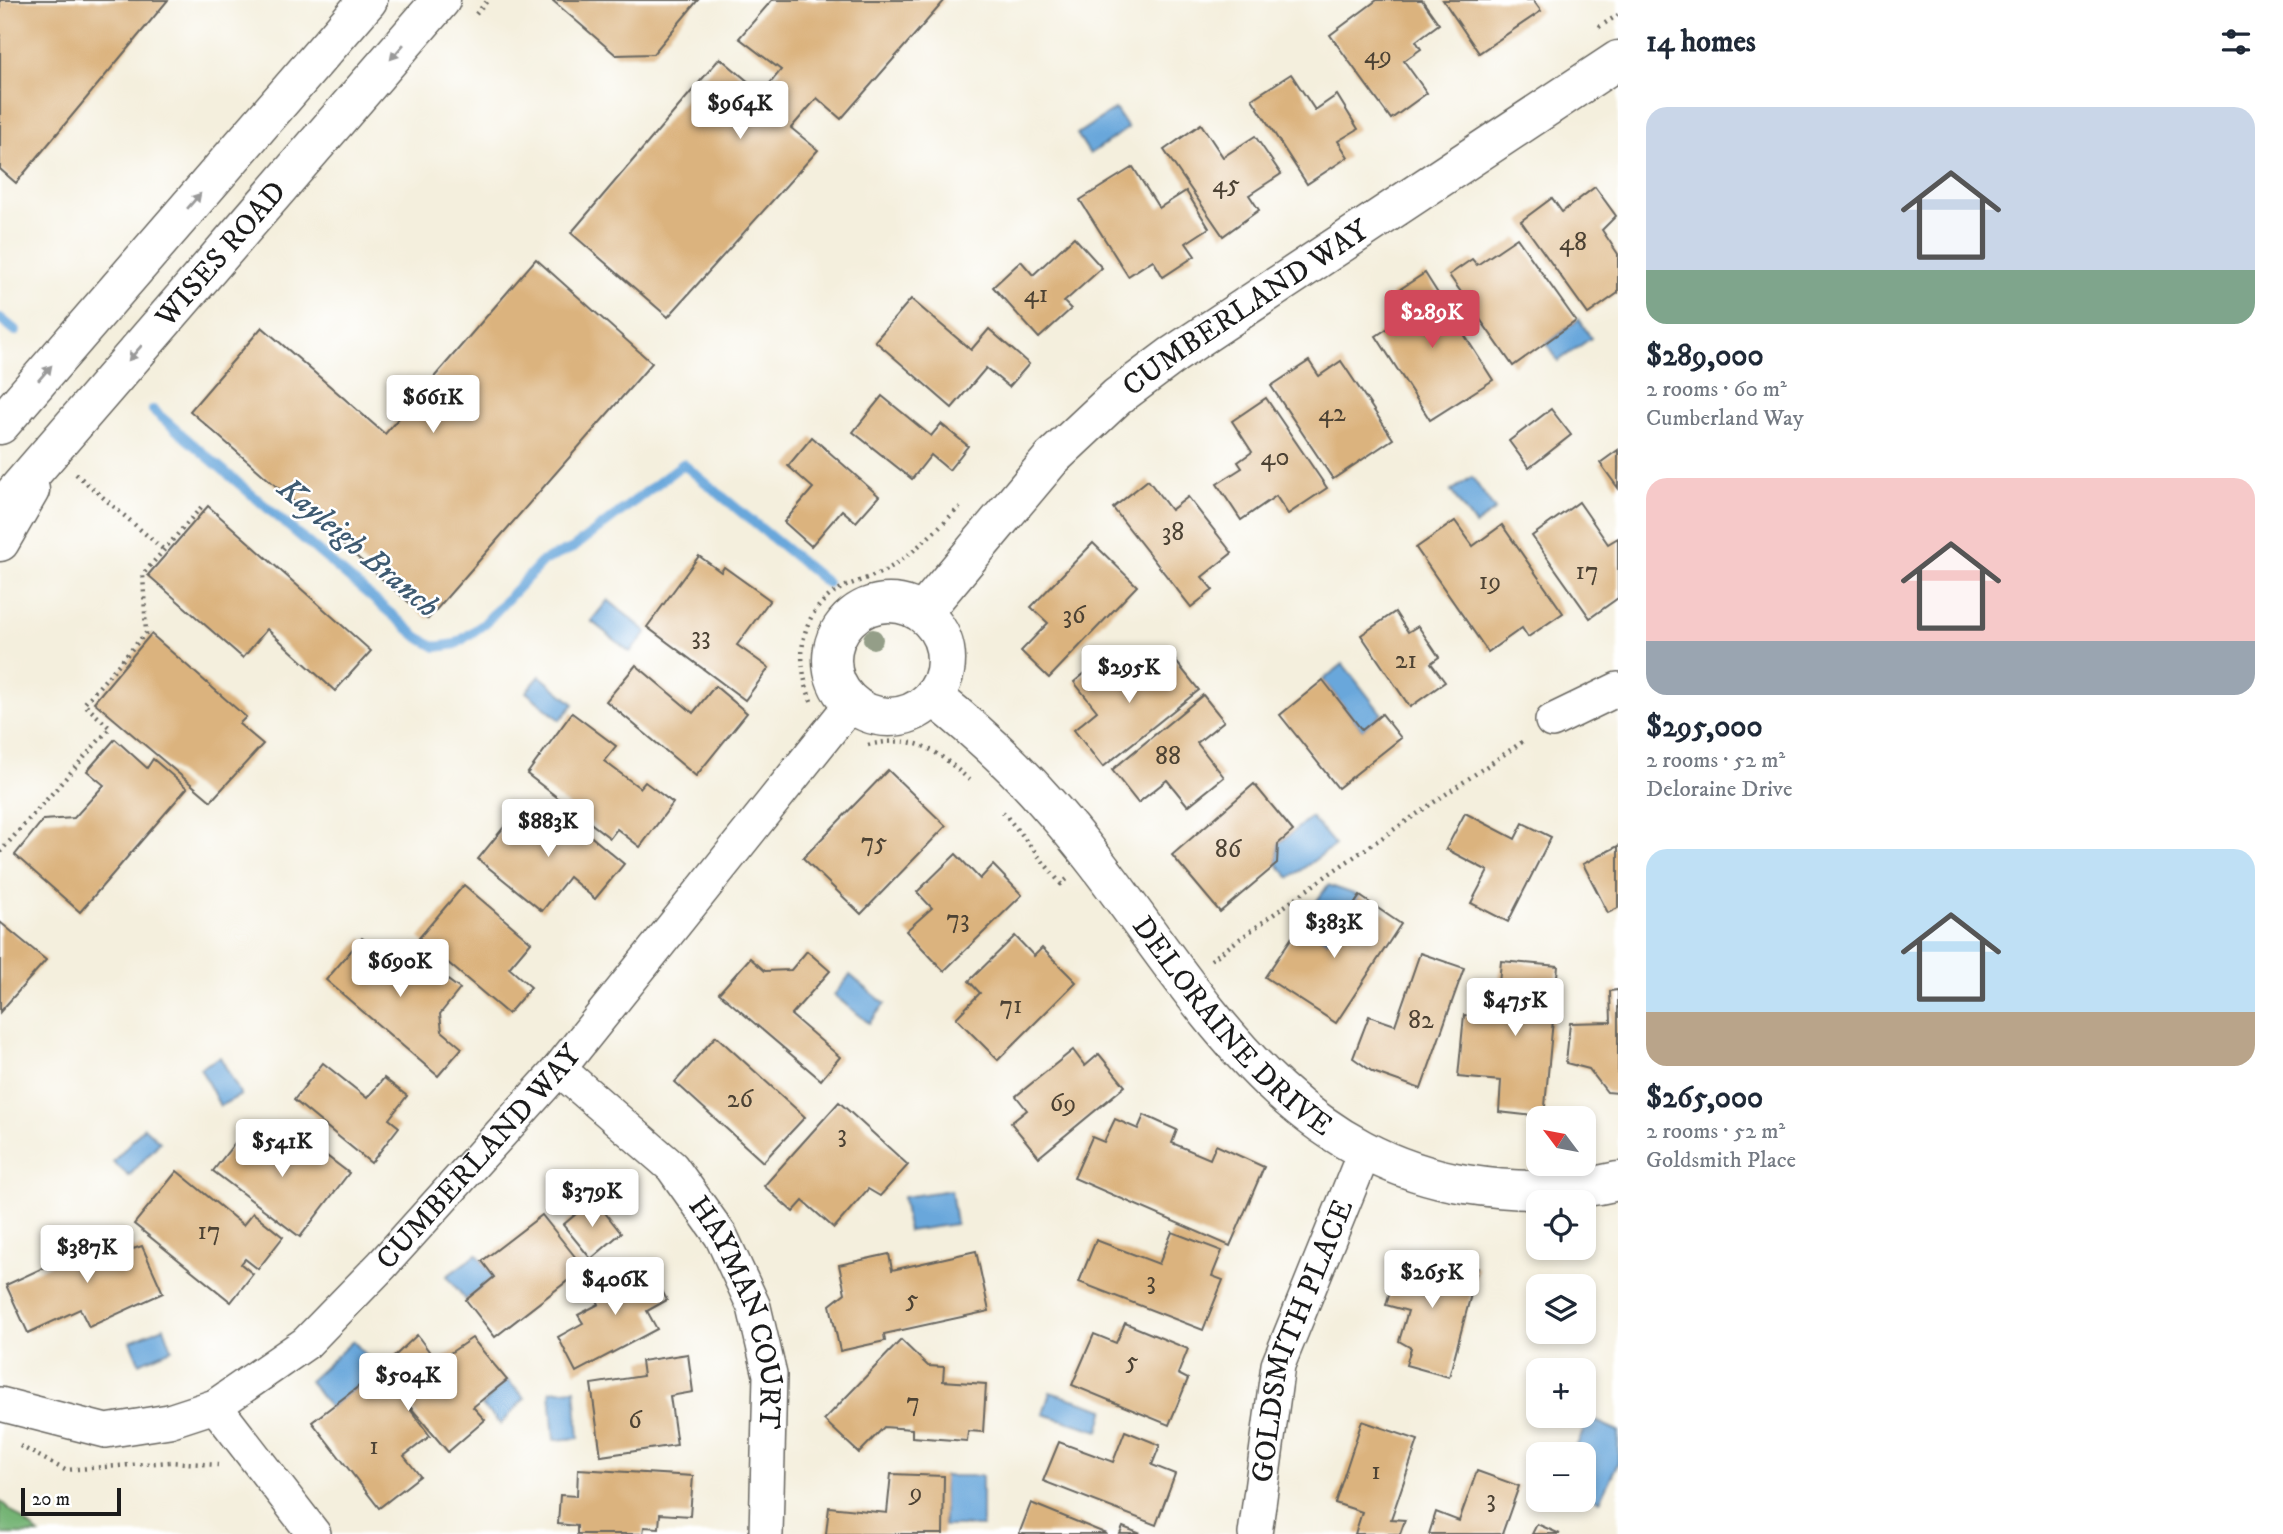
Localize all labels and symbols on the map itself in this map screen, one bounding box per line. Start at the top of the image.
house number: 49 [1364,39,1392,72]
one-way arrow [390,43,405,60]
pin: $964K [691,82,789,141]
house number: 45 [1212,168,1240,201]
street label: WISES ROAD [147,174,294,336]
one-way arrow [186,192,202,210]
street label: CUMBERLAND WAY [1115,211,1377,405]
house number: 48 [1559,226,1587,259]
house number: 41 [1024,278,1048,311]
pin: $289K [1383,290,1481,350]
one-way arrow [127,344,143,362]
one-way arrow [37,364,53,382]
pin: $661K [384,376,482,435]
house number: 42 [1318,397,1346,430]
house number: 40 [1261,441,1289,474]
water label: Kayleigh Branch [268,468,447,627]
house number: 38 [1162,516,1184,549]
house number: 17 [1575,555,1599,588]
house number: 19 [1479,565,1501,598]
house number: 36 [1062,599,1087,632]
house number: 33 [691,620,711,653]
house number: 21 [1395,644,1417,677]
pin: $295K [1080,646,1178,705]
house number: 88 [1155,740,1181,773]
pin: $883K [499,800,597,859]
house number: 75 [861,826,887,859]
house number: 86 [1215,833,1243,866]
pin: $383K [1285,900,1383,960]
house number: 73 [946,903,970,936]
street label: DELORAINE DRIVE [1124,909,1340,1144]
pin: $690K [351,940,449,999]
pin: $475K [1466,978,1564,1038]
house number: 71 [999,989,1023,1022]
house number: 82 [1408,1004,1434,1037]
street label: CUMBERLAND WAY [368,1037,590,1277]
house number: 26 [727,1083,755,1116]
house number: 69 [1050,1087,1076,1120]
north arrow [1526,1106,1596,1176]
house number: 3 [837,1118,847,1151]
pin: $541K [233,1120,331,1179]
pin: $379K [543,1170,641,1229]
street label: HAYMAN COURT [680,1189,791,1430]
street label: GOLDSMITH PLACE [1244,1194,1362,1485]
house number: 17 [197,1215,221,1248]
pin: $387K [38,1226,136,1285]
pin: $265K [1383,1250,1481,1310]
pin: $406K [566,1258,664,1317]
house number: 3 [1146,1265,1156,1298]
house number: 5 [906,1283,919,1316]
house number: 5 [1126,1345,1139,1378]
pin: $504K [359,1354,457,1413]
house number: 7 [906,1386,920,1419]
house number: 6 [628,1404,643,1437]
house number: 1 [369,1430,379,1463]
house number: 1 [1371,1455,1381,1488]
house number: 9 [908,1476,922,1509]
house number: 3 [1486,1483,1496,1516]
scale bar [21,1485,121,1517]

